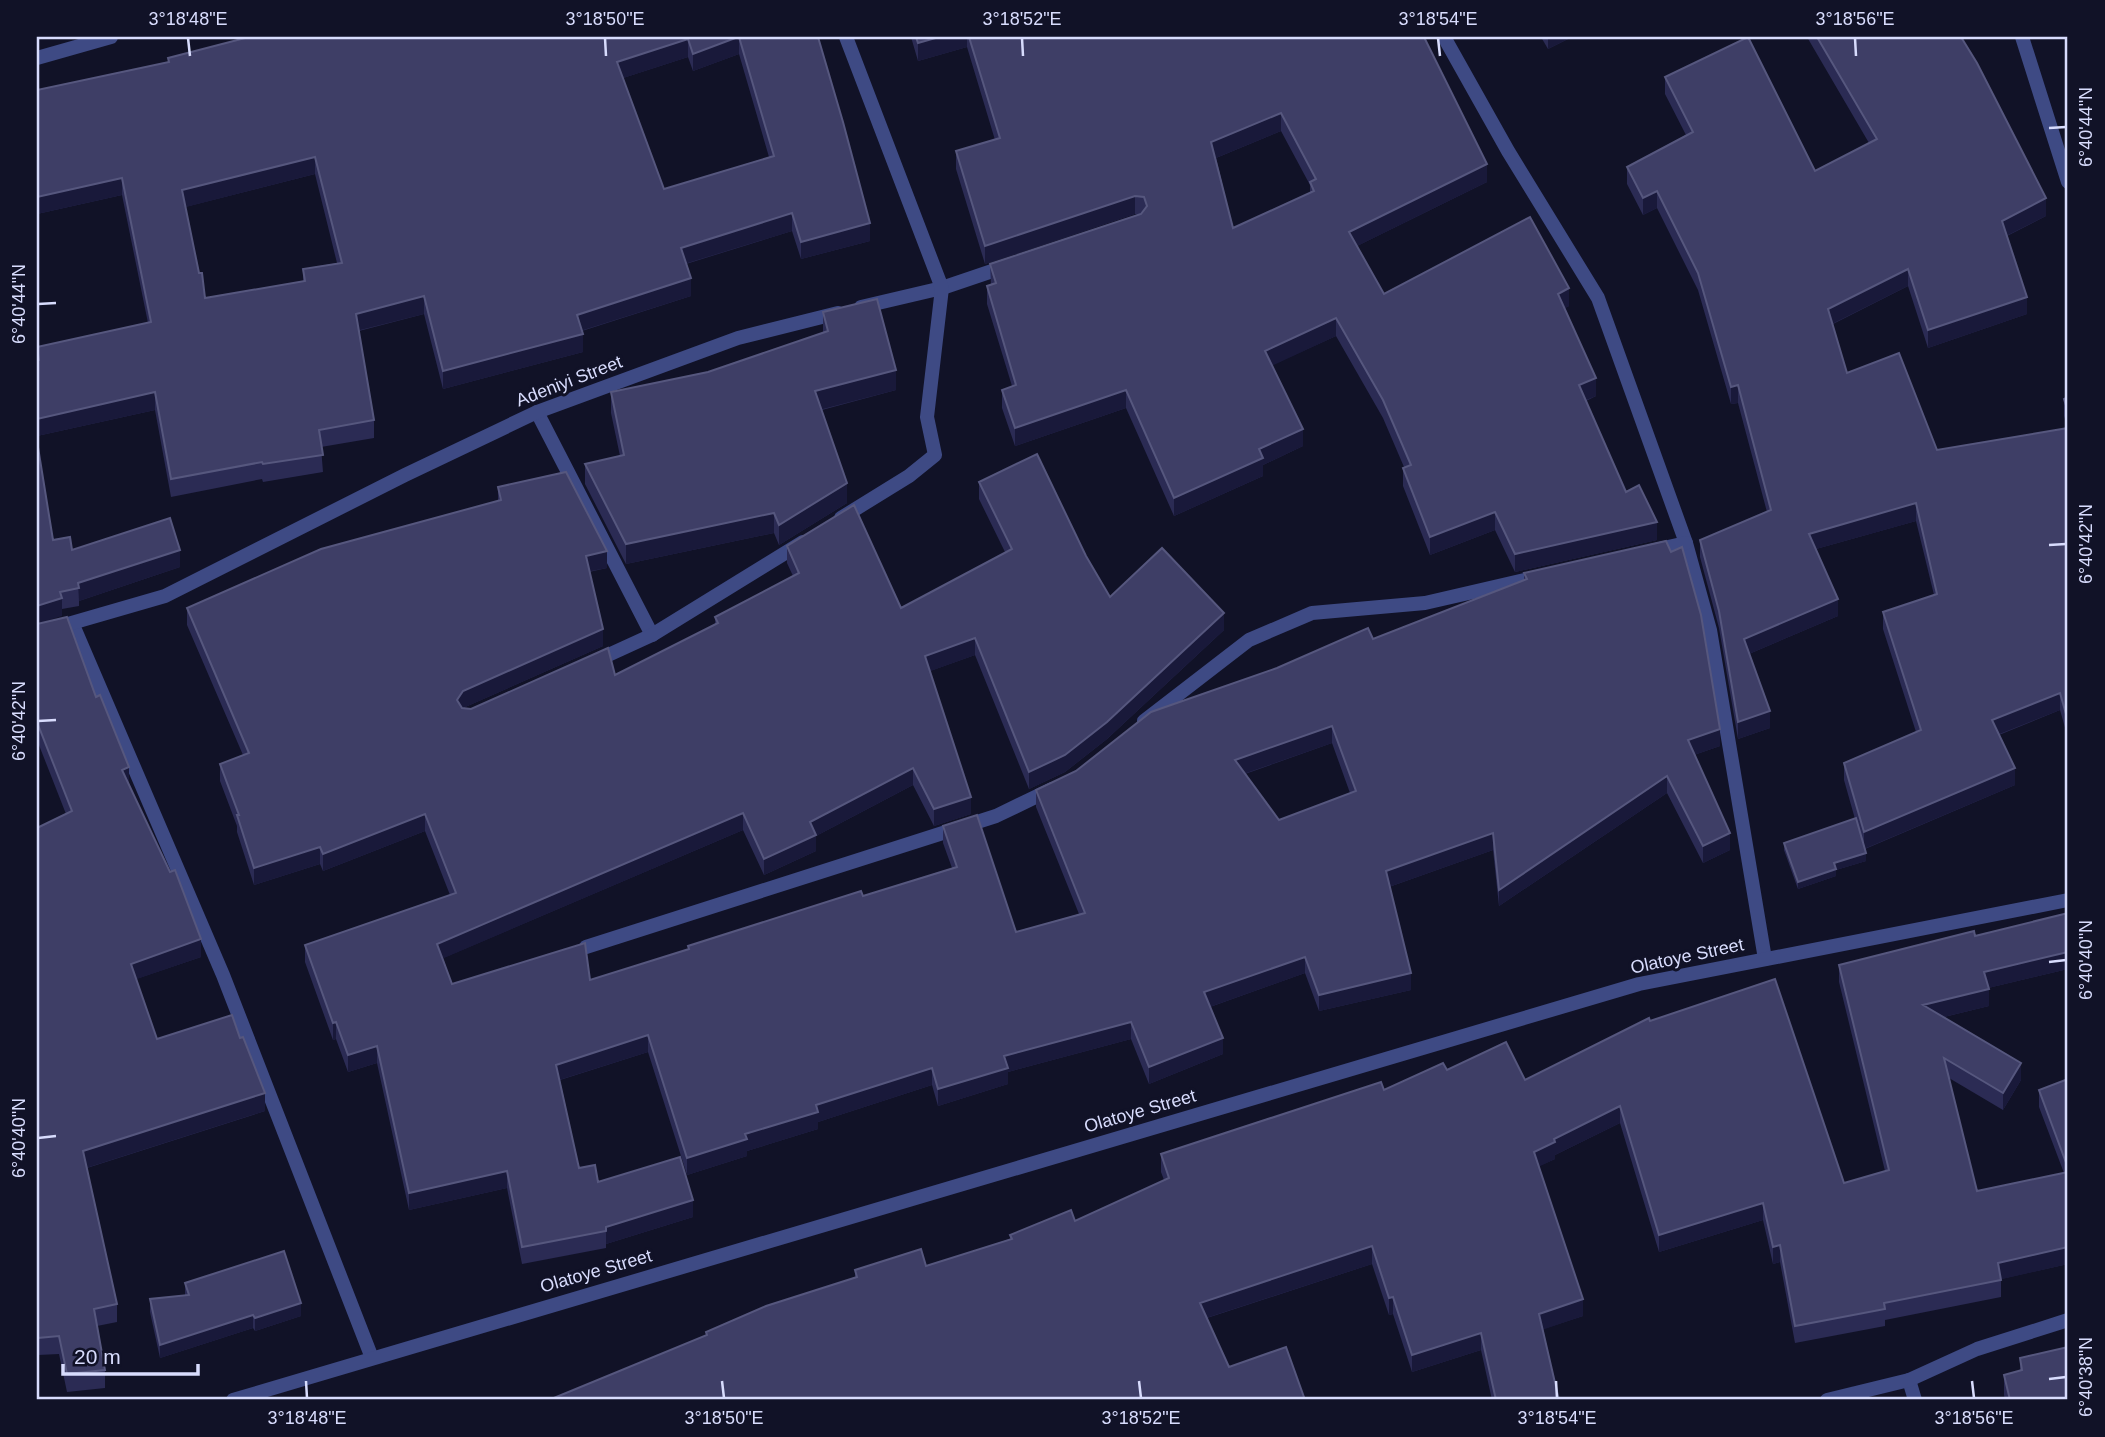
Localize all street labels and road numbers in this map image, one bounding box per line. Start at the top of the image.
street label: Adeniyi Street [513,352,625,410]
street label: Olatoye Street [1629,934,1745,978]
street label: Olatoye Street [1082,1086,1198,1136]
street label: Olatoye Street [538,1246,654,1296]

